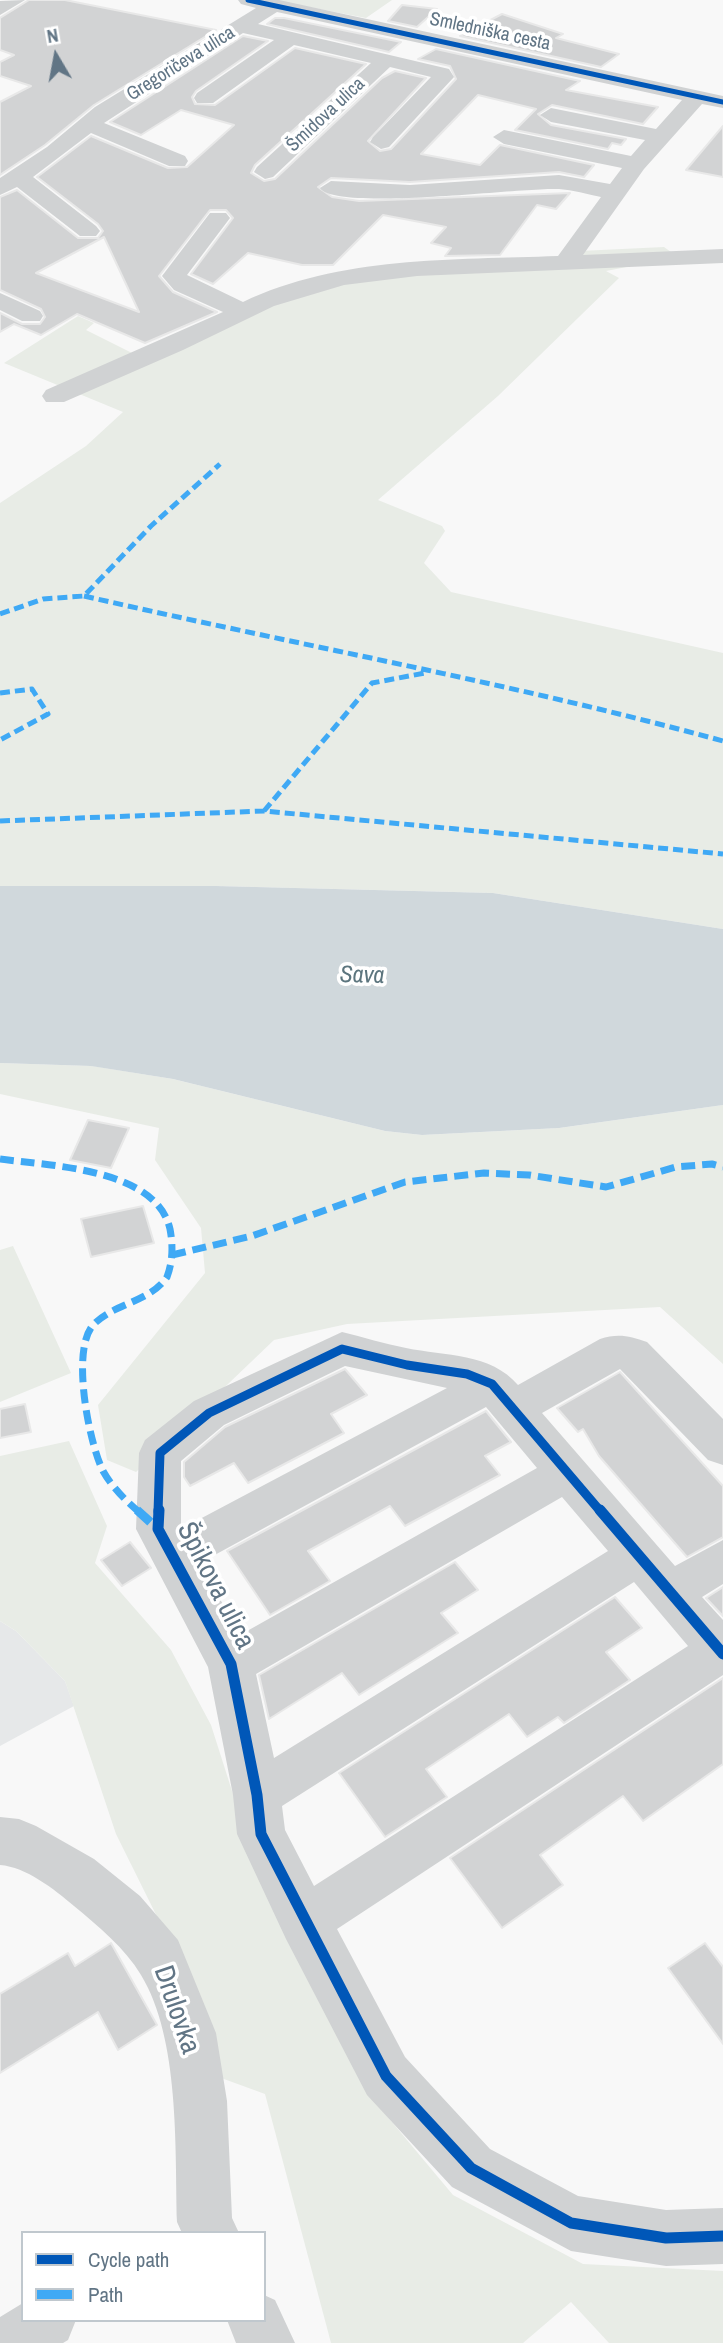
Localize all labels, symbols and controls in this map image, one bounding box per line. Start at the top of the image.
street label: Smledniška cesta [427,8,553,56]
north arrow [21,21,91,91]
text: N [45,22,60,49]
street label: Gregoričeva ulica [123,22,239,106]
street label: Šmidova ulica [282,73,370,157]
water label: Sava [339,961,385,991]
street label: Špikova ulica [169,1517,261,1655]
street label: Drulovka [145,1962,207,2058]
legend [21,2231,266,2322]
text: Cycle path [88,2245,169,2274]
text: Path [88,2280,123,2309]

